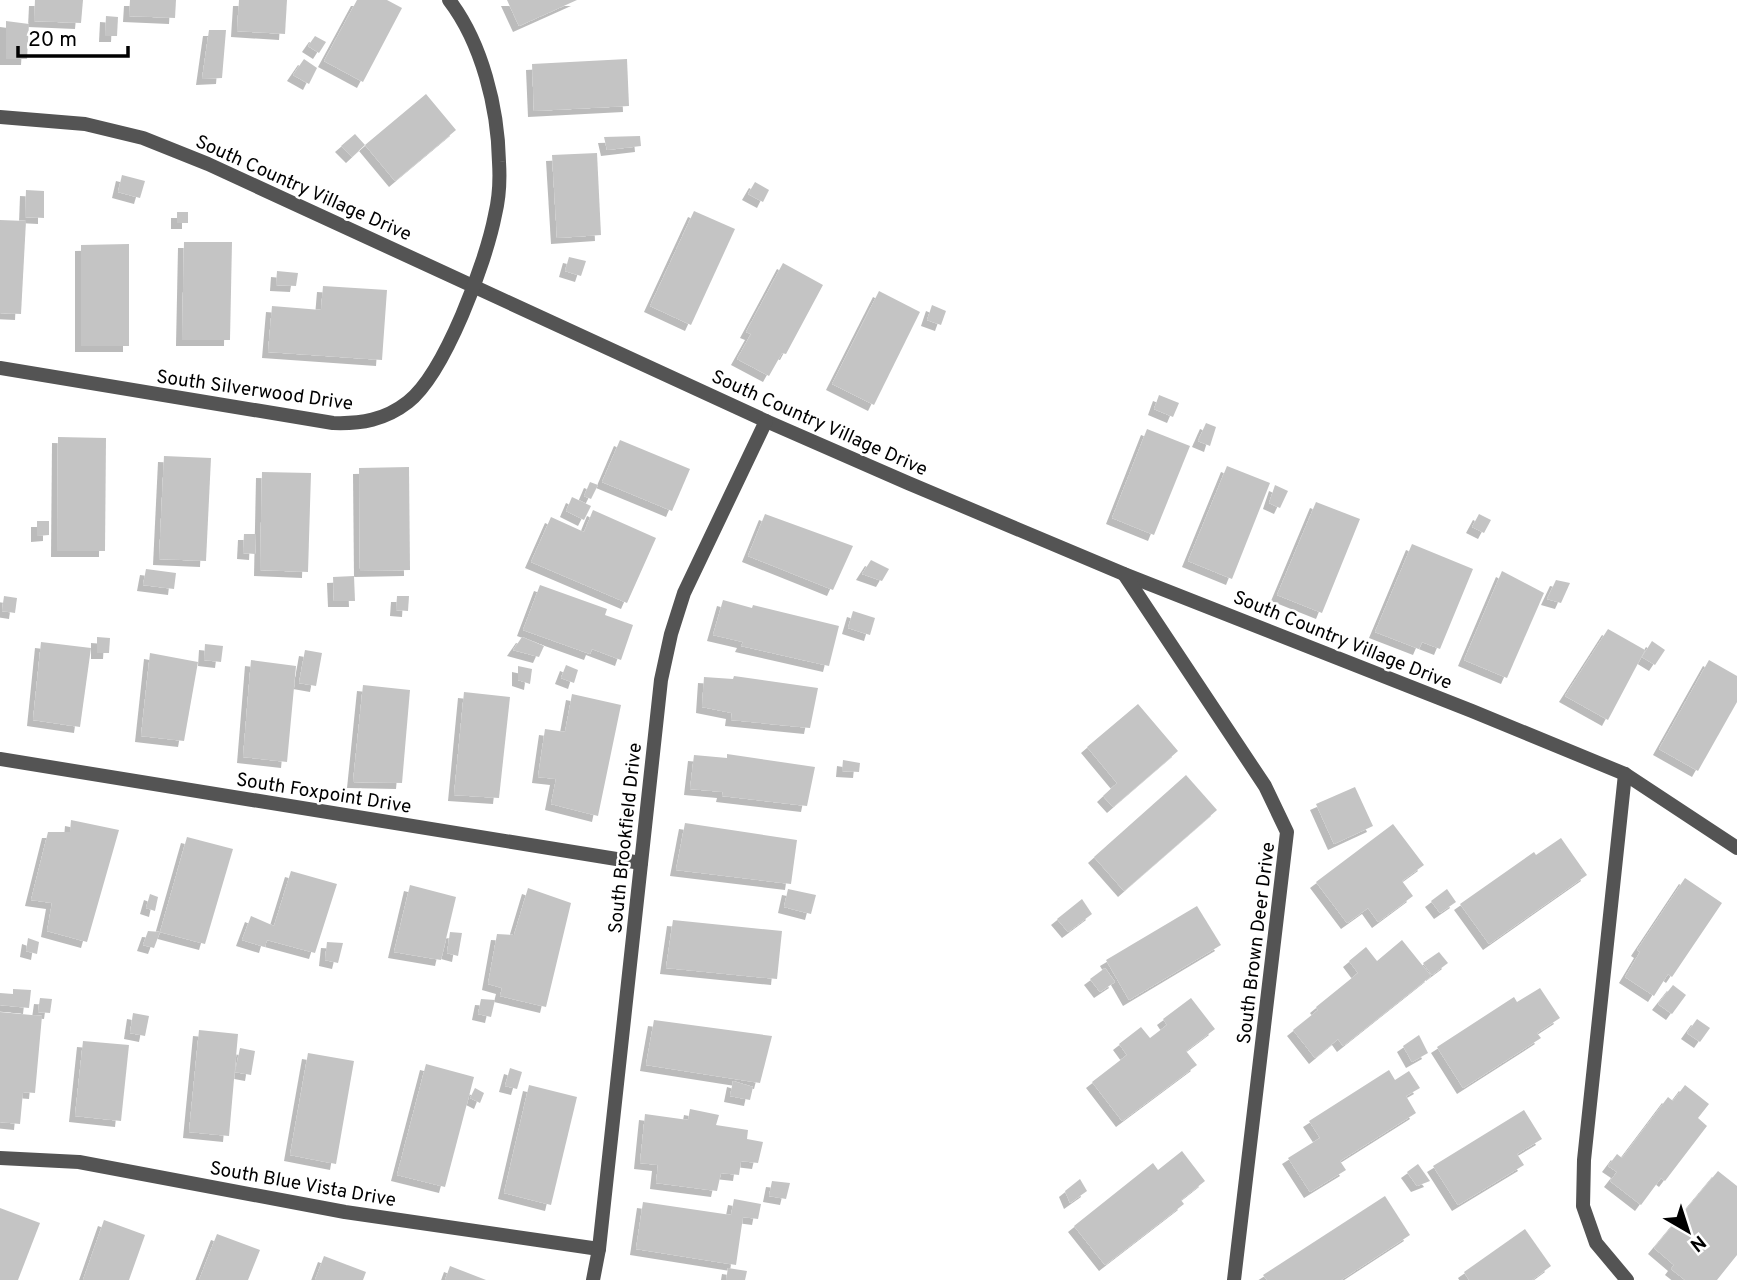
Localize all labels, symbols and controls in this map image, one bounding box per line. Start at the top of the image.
scale bar [18,14,128,58]
text: 20 m [28,27,77,54]
street label: South Country Village Drive [191,130,415,247]
street label: South Silverwood Drive [155,365,355,417]
street label: South Country Village Drive [707,365,931,482]
street label: South Country Village Drive [1229,586,1455,696]
street label: South Brookfield Drive [604,742,648,935]
street label: South Foxpoint Drive [234,768,413,820]
street label: South Brown Deer Drive [1233,841,1281,1046]
street label: South Blue Vista Drive [208,1157,398,1213]
north arrow [1653,1196,1723,1266]
text: N [1685,1229,1710,1256]

